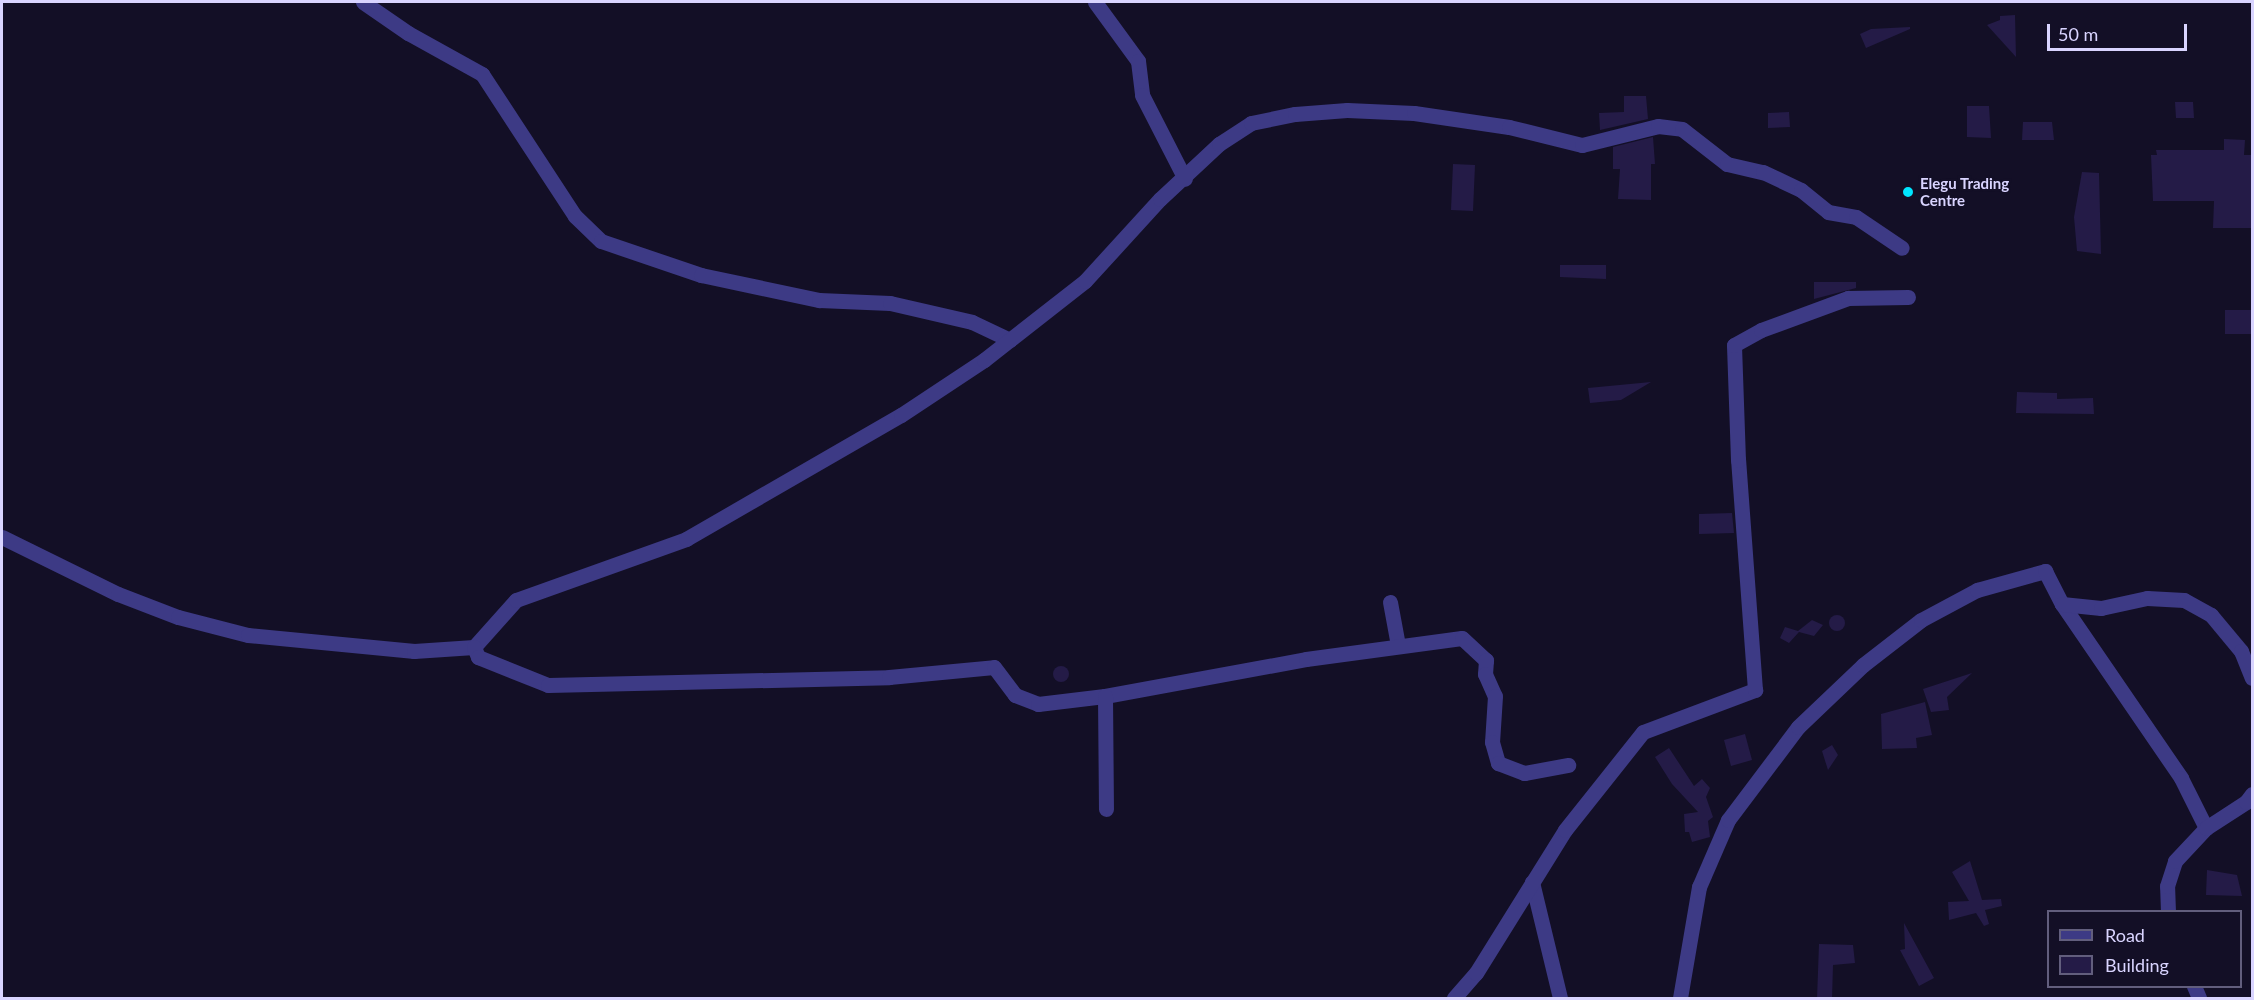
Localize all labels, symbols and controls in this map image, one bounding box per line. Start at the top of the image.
scale bar [2050,12,2190,50]
text: 50 m [2058,23,2098,45]
place label: Elegu Trading Centre [1920,174,2010,209]
marker: Elegu Trading Centre [1901,185,1915,199]
legend [2047,910,2242,988]
text: Road [2105,924,2145,946]
text: Building [2105,954,2169,976]

